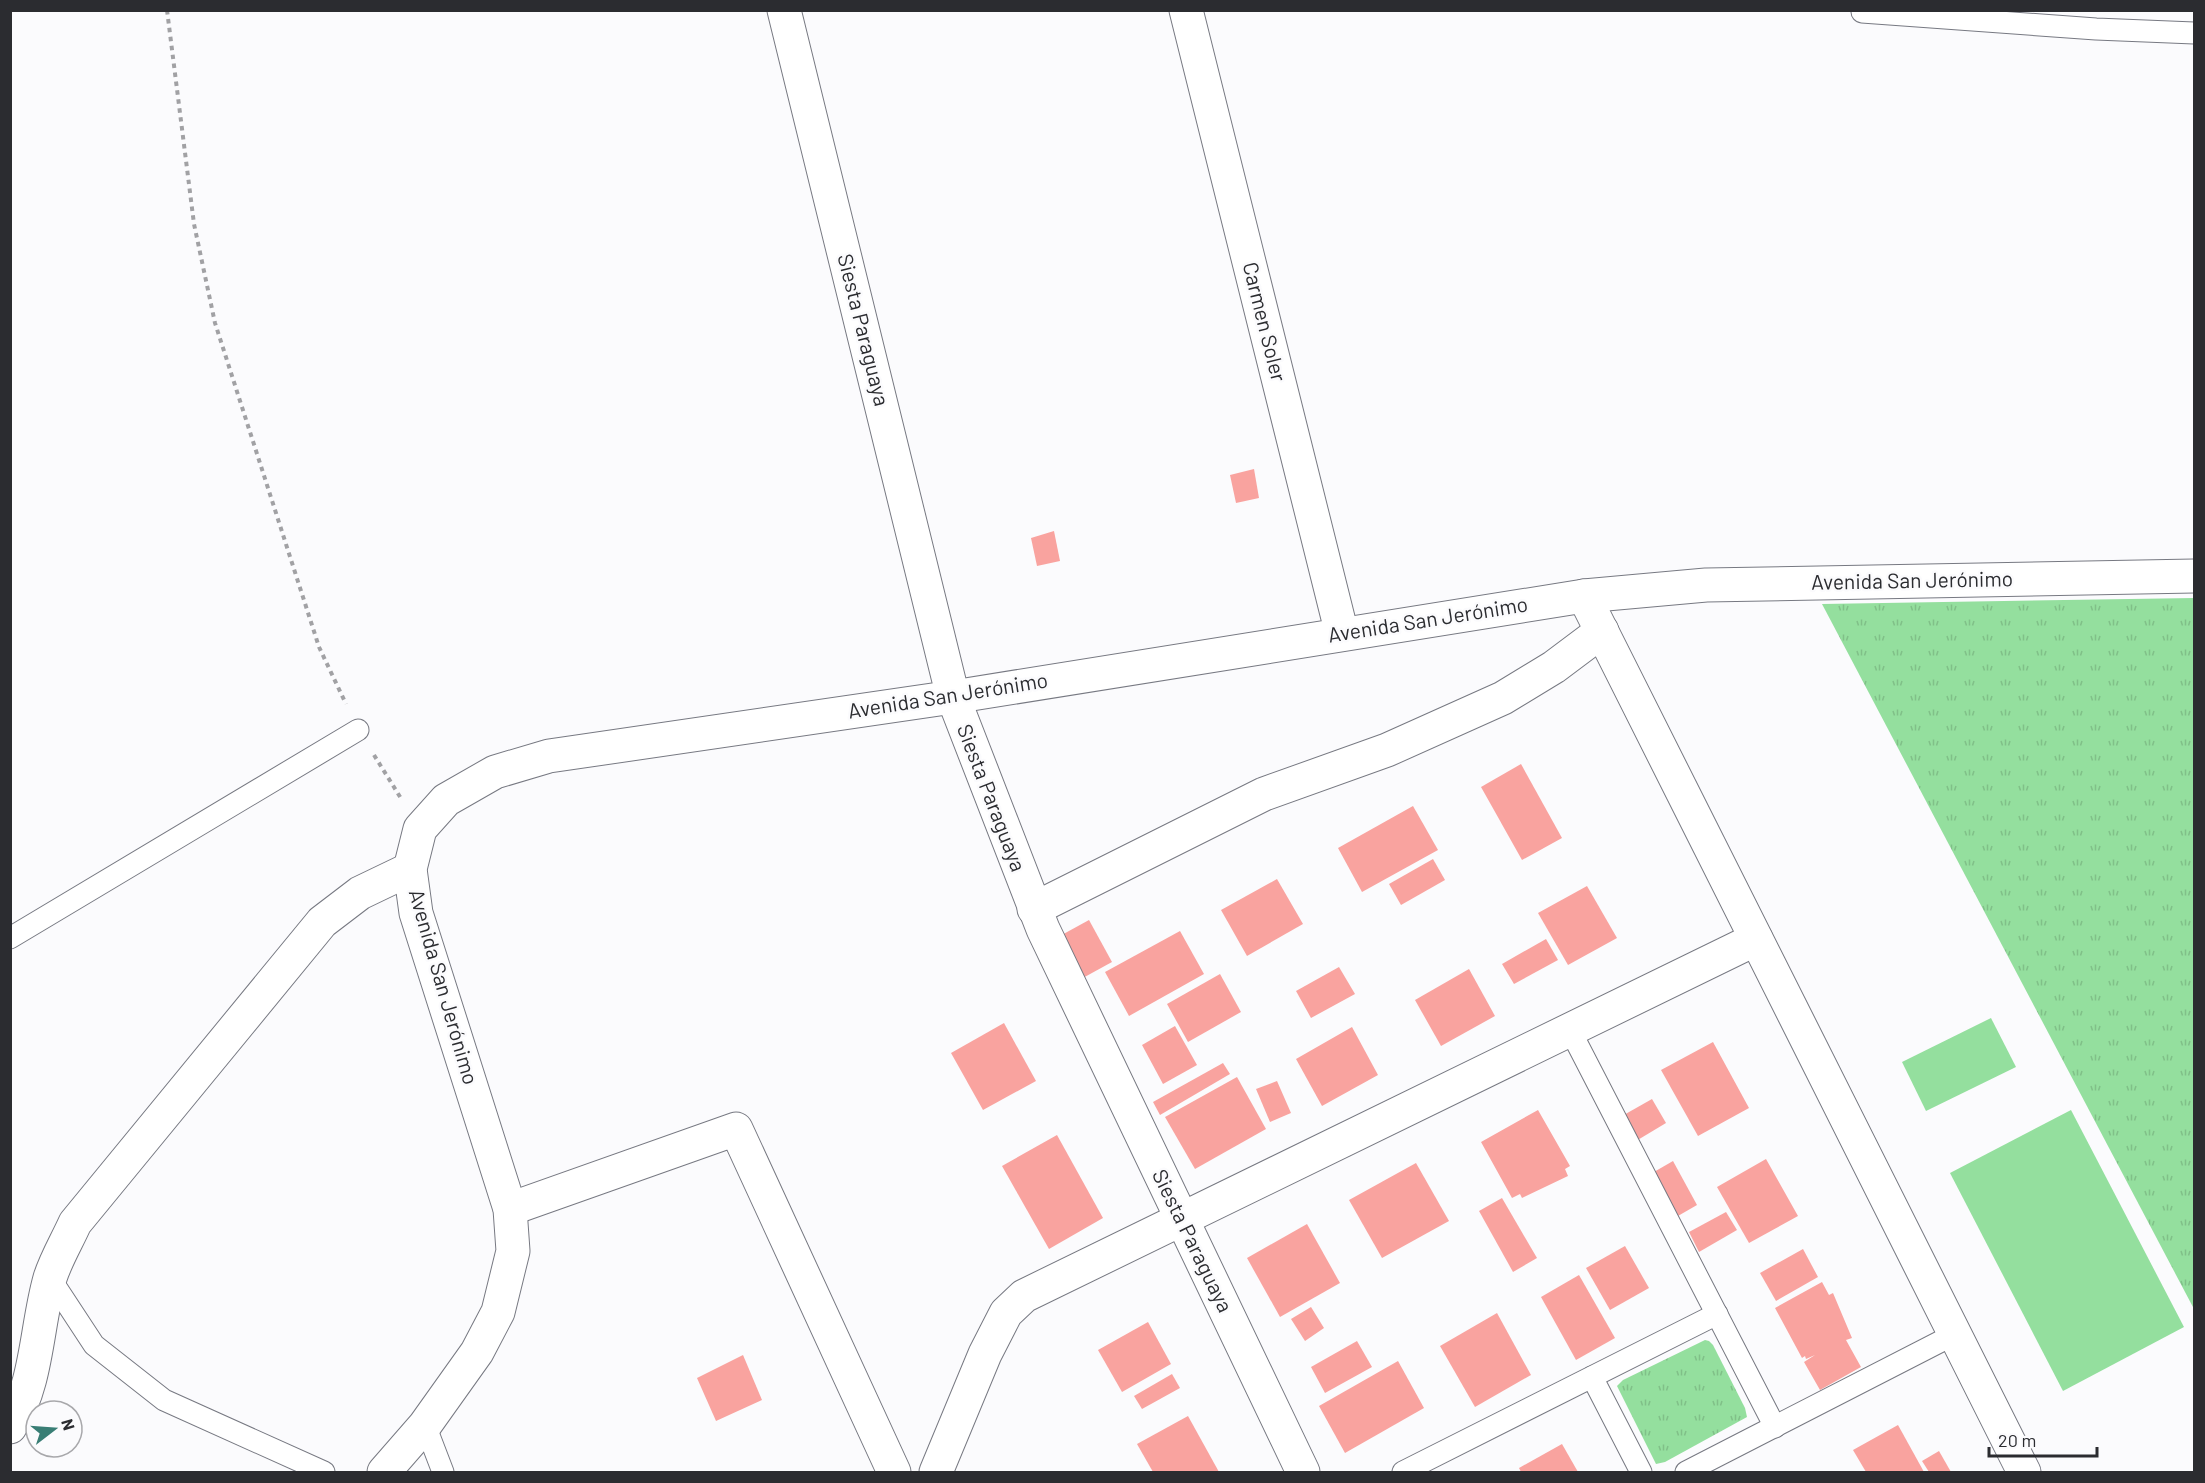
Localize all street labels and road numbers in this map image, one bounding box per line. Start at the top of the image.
street label: Siesta Paraguaya [833,251,895,408]
street label: Carmen Soler [1239,259,1292,384]
street label: Avenida San Jerónimo [1811,565,2013,594]
street label: Avenida San Jerónimo [1326,590,1529,647]
street label: Avenida San Jerónimo [846,666,1049,723]
street label: Siesta Paraguaya [953,720,1032,875]
street label: Avenida San Jerónimo [405,886,484,1087]
street label: Siesta Paraguaya [1148,1165,1239,1316]

